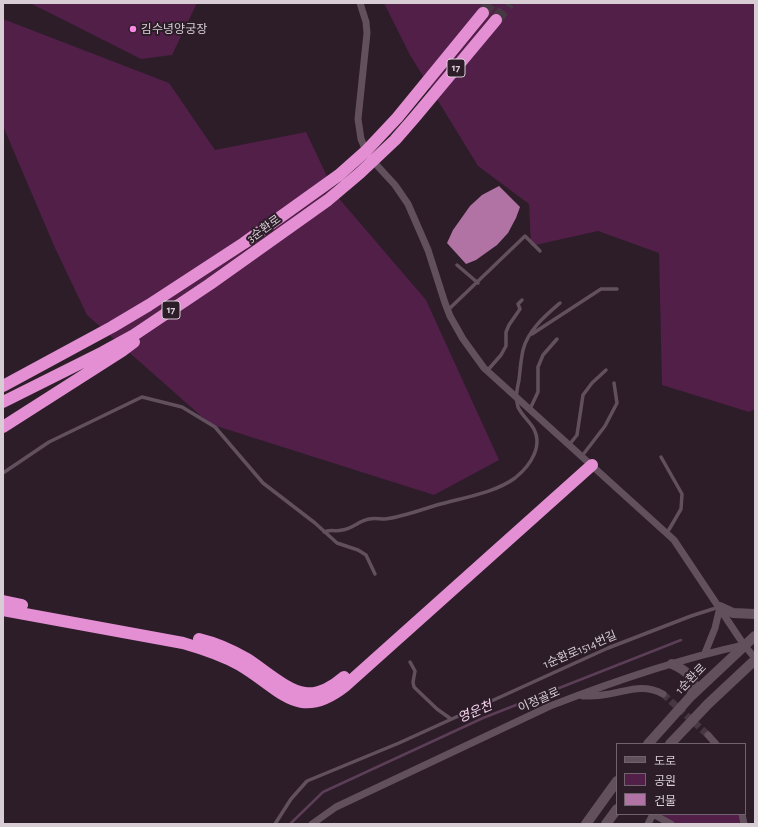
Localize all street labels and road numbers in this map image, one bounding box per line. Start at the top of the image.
road number: 17 [447,59,465,77]
street label: 3순환로 [244,212,284,246]
road number: 17 [162,301,180,319]
street label: 1순환로1514번길 [541,628,619,672]
street label: 1순환로 [673,661,709,697]
street label: 이정골로 [516,684,562,716]

